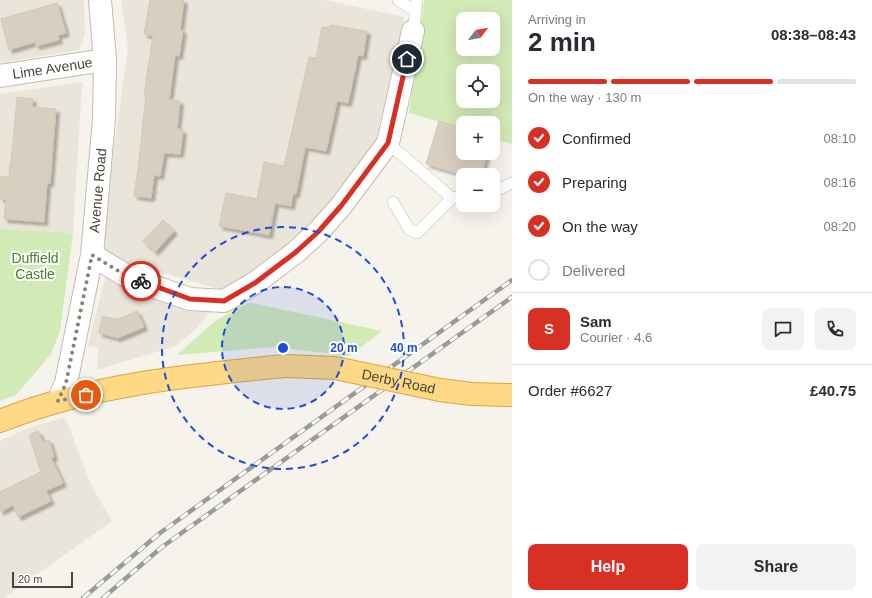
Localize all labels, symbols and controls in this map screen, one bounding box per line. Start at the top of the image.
north arrow [456,12,500,56]
map controls [456,12,500,212]
text: Arriving in [528,12,586,27]
text: 08:38–08:43 [771,26,856,43]
text: 2 min [528,27,596,57]
pin [390,42,424,76]
icon: home [396,48,418,70]
street label: Lime Avenue [11,54,94,82]
button: locate [456,64,500,108]
text: On the way · 130 m [528,90,641,105]
button: + [456,116,500,160]
icon: check [528,127,550,149]
text: Confirmed [562,130,631,147]
text: 08:10 [823,131,856,146]
street label: Avenue Road [86,148,109,233]
button: − [456,168,500,212]
icon: check [528,171,550,193]
text: Preparing [562,174,627,191]
text: 08:16 [823,175,856,190]
icon: check [528,215,550,237]
text: On the way [562,218,638,235]
text: 08:20 [823,219,856,234]
park label: Duffield Castle [11,250,59,282]
courier [121,261,161,301]
text: Delivered [562,262,625,279]
icon: bike [130,270,152,292]
button: chat [762,308,804,350]
button: phone [814,308,856,350]
text: Sam [580,313,612,330]
text: S [544,320,554,337]
text: Courier · 4.6 [580,330,652,345]
centre of rings [276,341,290,355]
text: 20 m [330,341,358,355]
text: 40 m [390,341,418,355]
street label: Derby Road [360,366,437,397]
pin [69,378,103,412]
text: Order #6627 [528,382,612,399]
text: £40.75 [810,382,856,399]
icon: bag [75,384,97,406]
button: Help [528,544,688,590]
button: Share [696,544,856,590]
scale bar [12,570,73,589]
text: 20 m [18,573,42,585]

